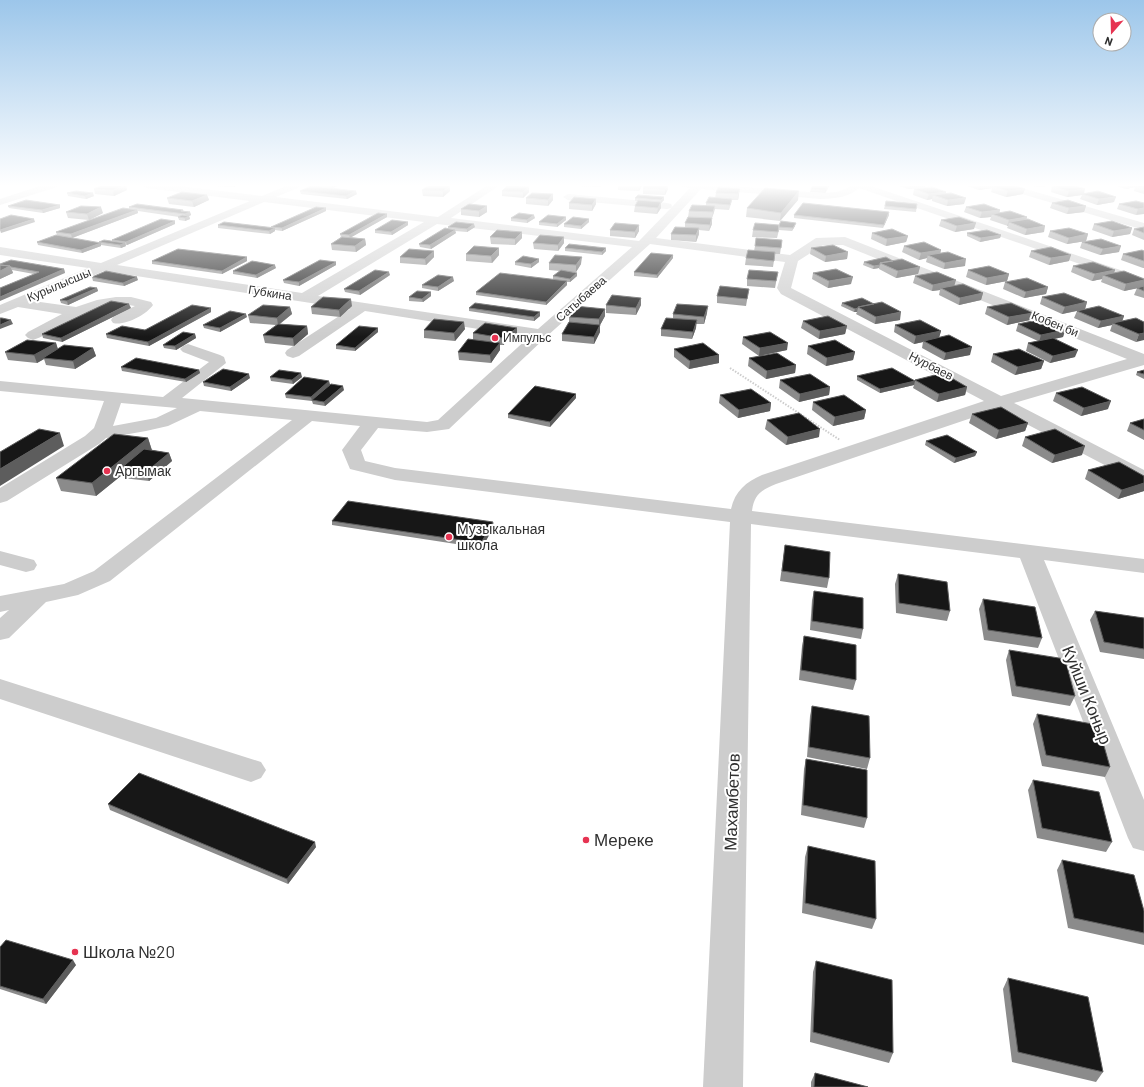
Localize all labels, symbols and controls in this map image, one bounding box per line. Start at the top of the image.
north arrow [1092,12,1132,52]
text: N [1103,35,1114,49]
street label: Курылысшы [25,264,93,305]
street label: Сатыбаева [552,272,609,324]
street label: Губкина [247,282,293,303]
street label: Кобен би [1030,307,1081,339]
place label: Импульс [503,330,551,345]
marker: Импульс [490,333,500,343]
street label: Нурбаев [907,348,956,383]
place label: Аргымак [115,462,172,479]
marker: Аргымак [102,466,112,476]
place label: Музыкальная школа [457,520,545,553]
marker: Музыкальная школа [444,532,454,542]
street label: Куйши Коныр [1059,642,1117,747]
street label: Махамбетов [719,753,743,851]
place label: Мереке [594,829,654,849]
marker: Мереке [581,835,591,845]
place label: Школа №20 [83,941,175,961]
marker: Школа №20 [70,947,80,957]

